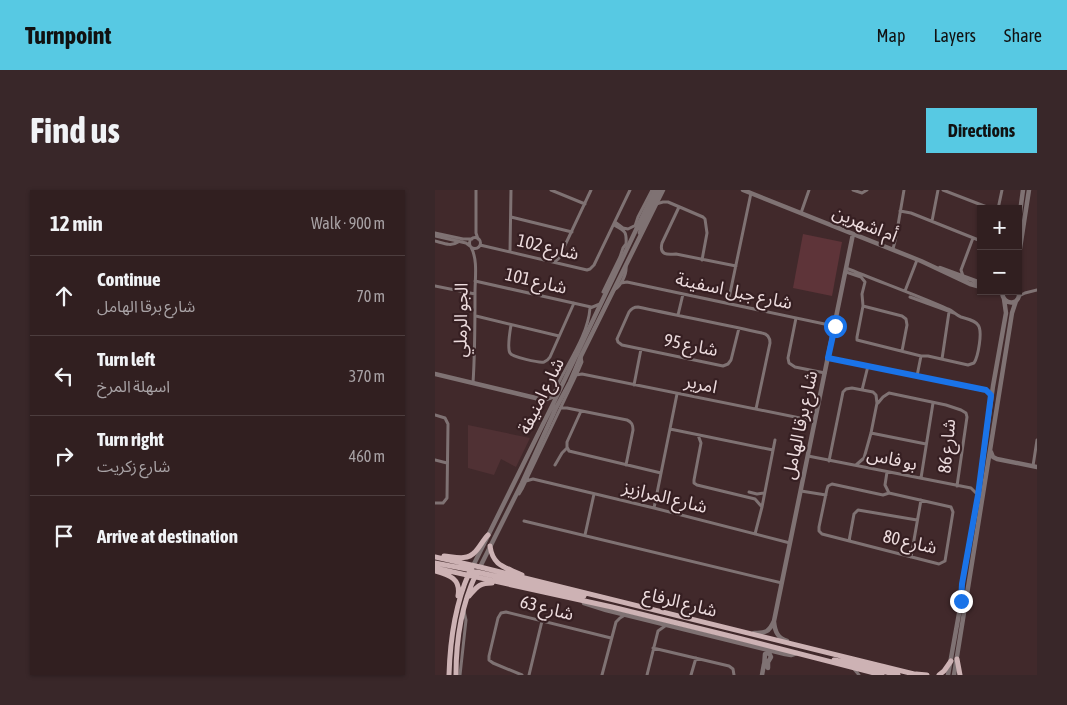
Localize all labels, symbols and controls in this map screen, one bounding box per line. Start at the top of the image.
text: Turnpoint [25,22,111,49]
text: Map [876,25,905,46]
text: Layers [933,25,976,46]
text: Share [1004,25,1042,46]
button: Directions [926,108,1037,153]
text: Find us [30,110,120,150]
street label: أم اشهرين [828,201,901,250]
map controls [977,205,1022,295]
button: + [977,205,1022,250]
text: 12 min [50,211,103,235]
text: Walk · 900 m [311,214,385,232]
street label: شارع 102 [514,229,581,268]
button: − [977,250,1022,295]
street label: شارع 101 [502,263,569,302]
text: Continue [97,268,161,290]
street label: شارع جبل اسفينة [673,268,794,317]
icon: ahead [50,282,78,310]
street label: الجو الرملي [449,282,475,358]
text: 70 m [356,287,385,305]
text: شارع برقا الهامل [97,297,195,315]
route start [824,315,847,338]
street label: شارع 95 [662,329,720,364]
text: Turn left [97,348,155,370]
street label: شارع امنيفة [513,354,572,439]
icon: left [50,362,78,390]
text: 370 m [349,367,385,385]
street label: شارع برقا الهامل [778,369,825,482]
street label: امرير [682,370,719,398]
text: اسهلة المرخ [97,377,170,395]
street label: شارع 86 [934,418,963,474]
text: Turn right [97,428,164,450]
icon: right [50,442,78,470]
street label: بو فاس [865,443,919,475]
text: 460 m [349,447,385,465]
text: شارع زكريت [97,457,170,475]
street label: شارع المرازيز [619,476,710,521]
icon: arrive [50,522,78,550]
text: Arrive at destination [97,525,238,547]
street label: شارع 80 [880,525,939,562]
street label: شارع الرفاع [640,582,719,625]
route end [950,590,973,613]
street label: شارع 63 [517,591,576,628]

